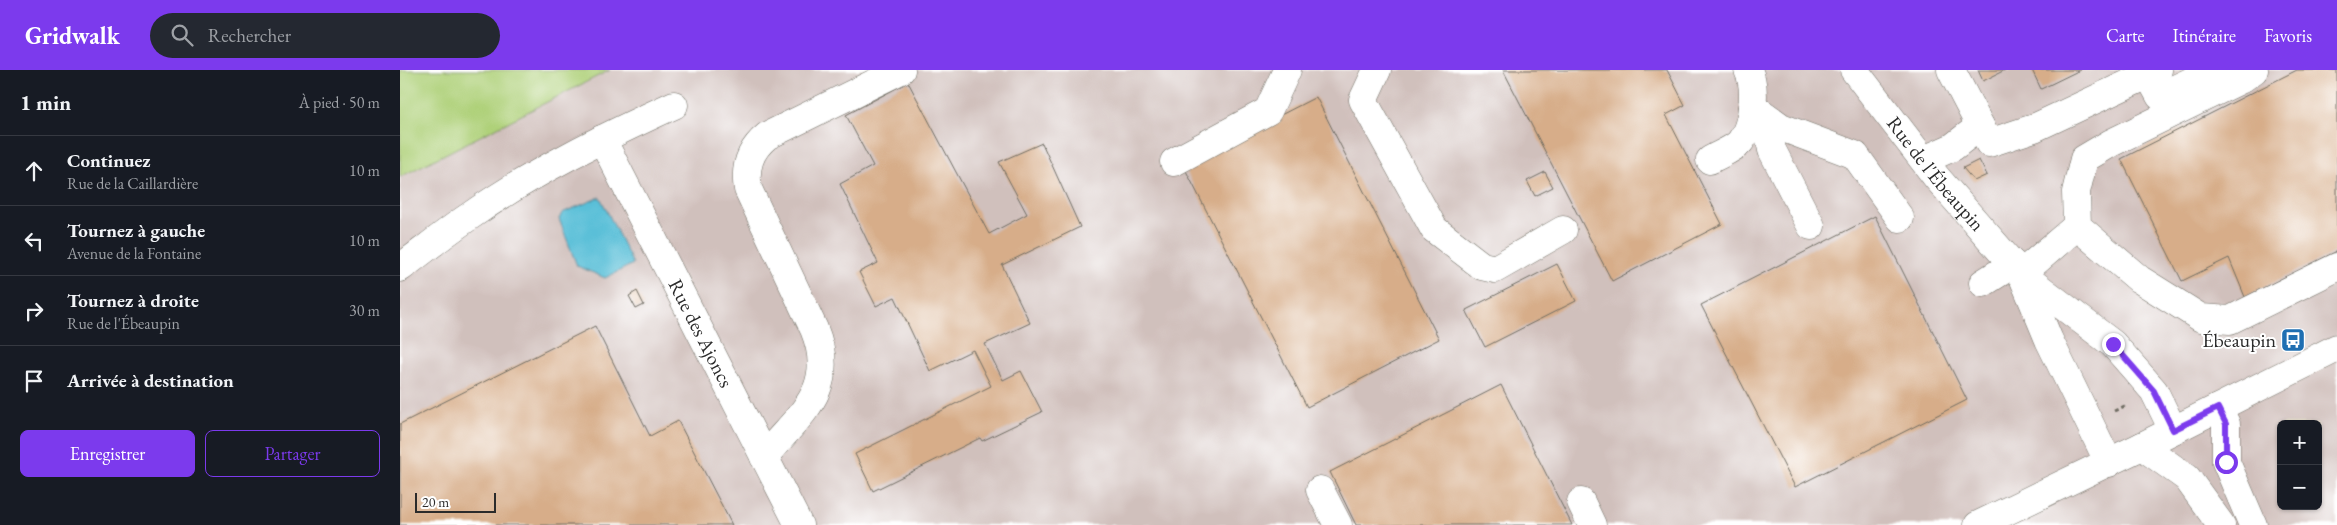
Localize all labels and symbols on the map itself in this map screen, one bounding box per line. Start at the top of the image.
street label: Rue de l'Ébeaupin [1881,111,1991,237]
street label: Rue des Ajoncs [663,274,740,392]
place label: Ébeaupin [2202,327,2276,353]
bus stop icon: Ébeaupin [2280,327,2306,353]
route end [2102,333,2125,356]
route start [2215,451,2238,474]
scale bar [415,490,496,513]

